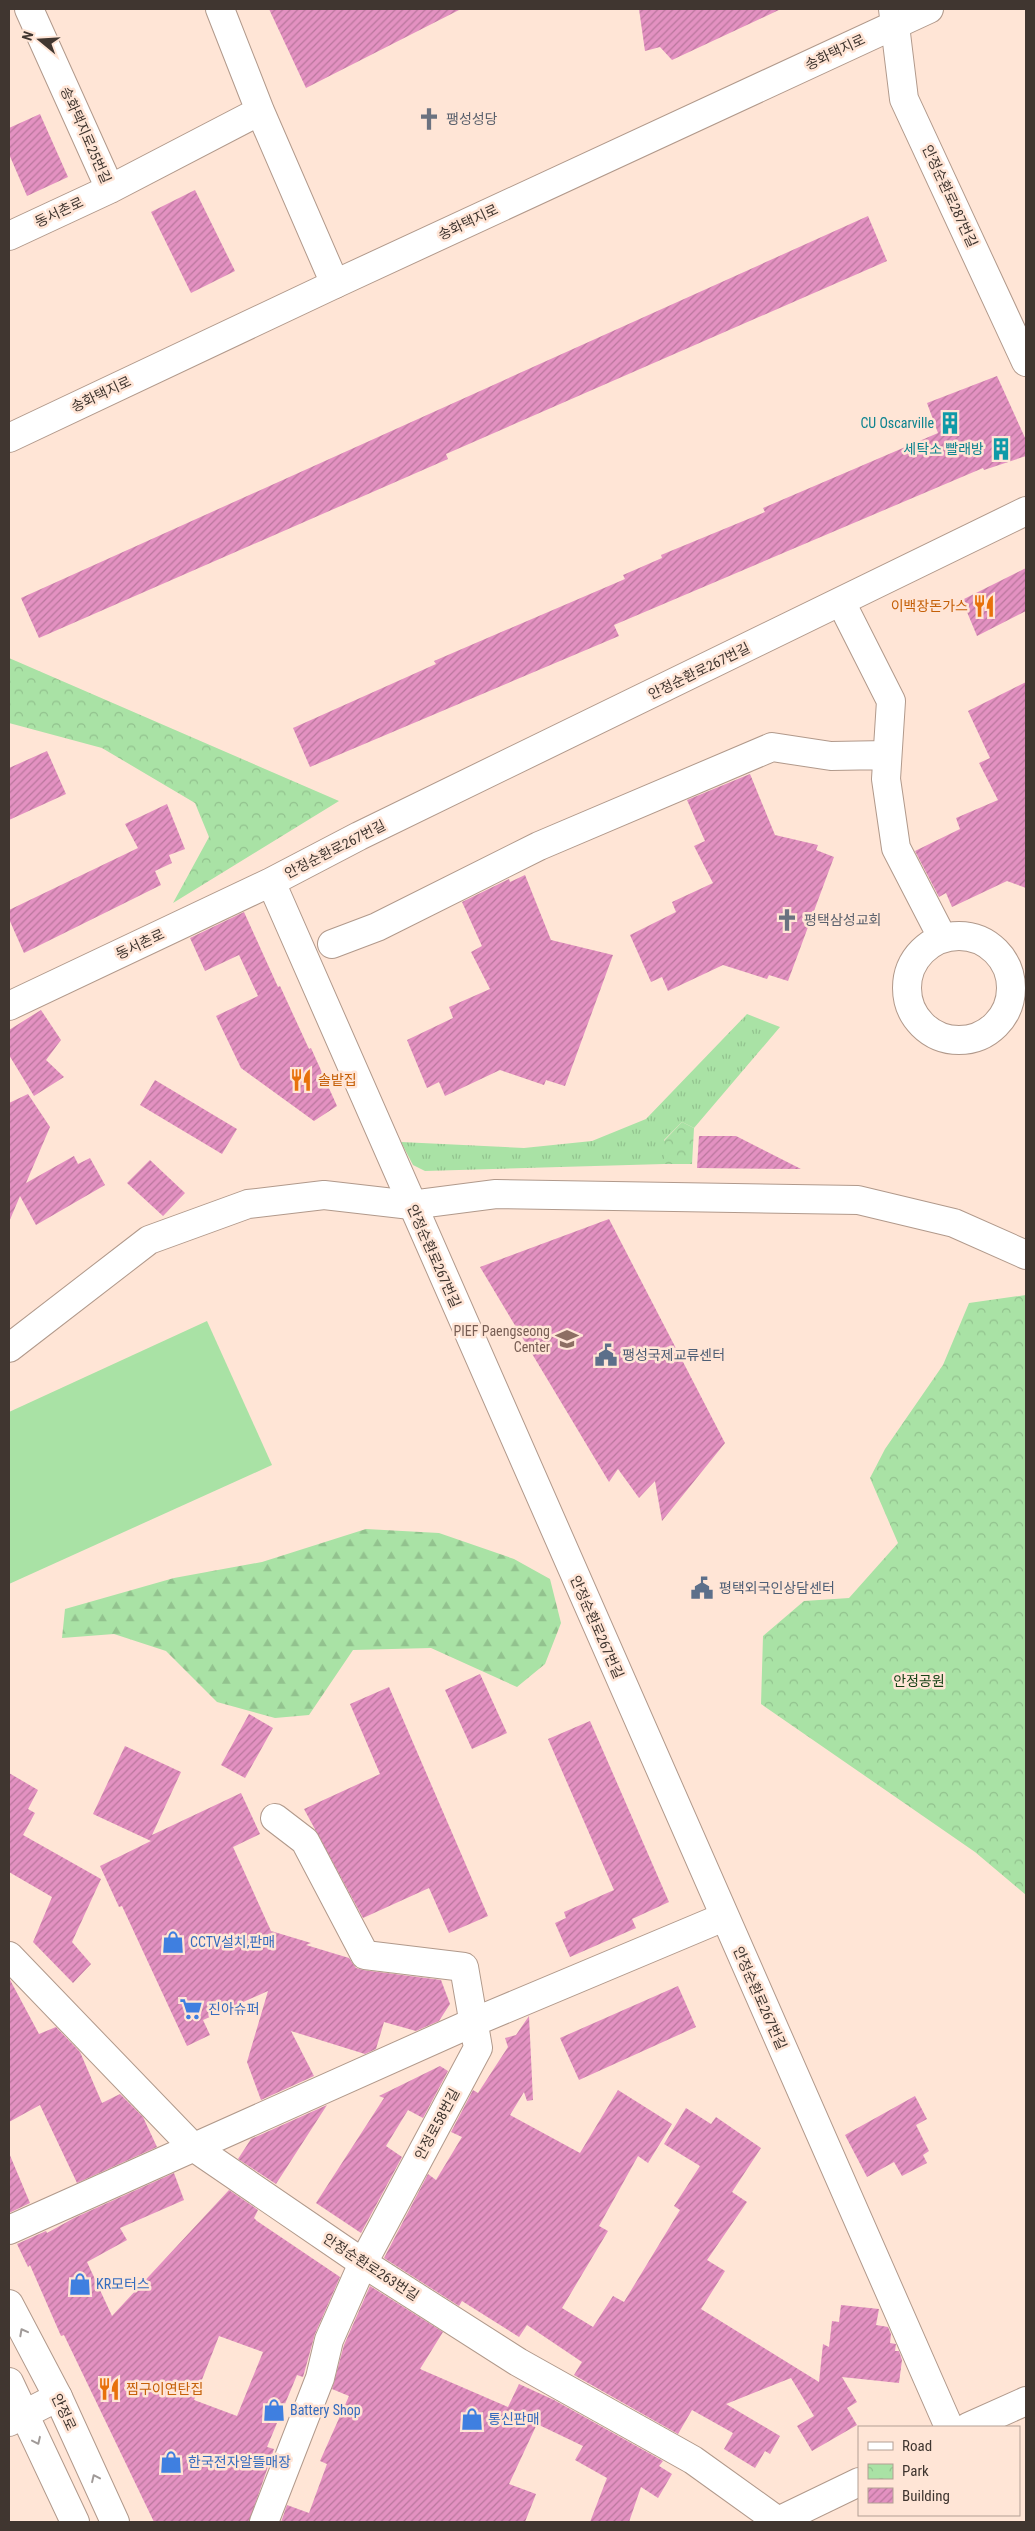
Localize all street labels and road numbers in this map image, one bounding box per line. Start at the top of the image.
street label: 송화택지로 [802,31,868,73]
street label: 송화택지로25번길 [58,84,114,186]
street label: 안정순환로287번길 [919,142,981,250]
street label: 동서촌로 [32,194,86,230]
street label: 송화택지로 [435,201,501,243]
street label: 송화택지로 [68,373,134,415]
street label: 안정순환로267번길 [646,640,752,702]
street label: 안정순환로267번길 [282,817,388,881]
street label: 동서촌로 [113,926,167,962]
street label: 안정순환로267번길 [404,1202,464,1310]
street label: 안정순환로267번길 [567,1573,627,1681]
street label: 안정순환로267번길 [730,1944,790,2052]
street label: 안정로58번길 [412,2086,462,2162]
street label: 안정순환로263번길 [320,2230,422,2304]
street label: 안정로 [49,2391,79,2433]

